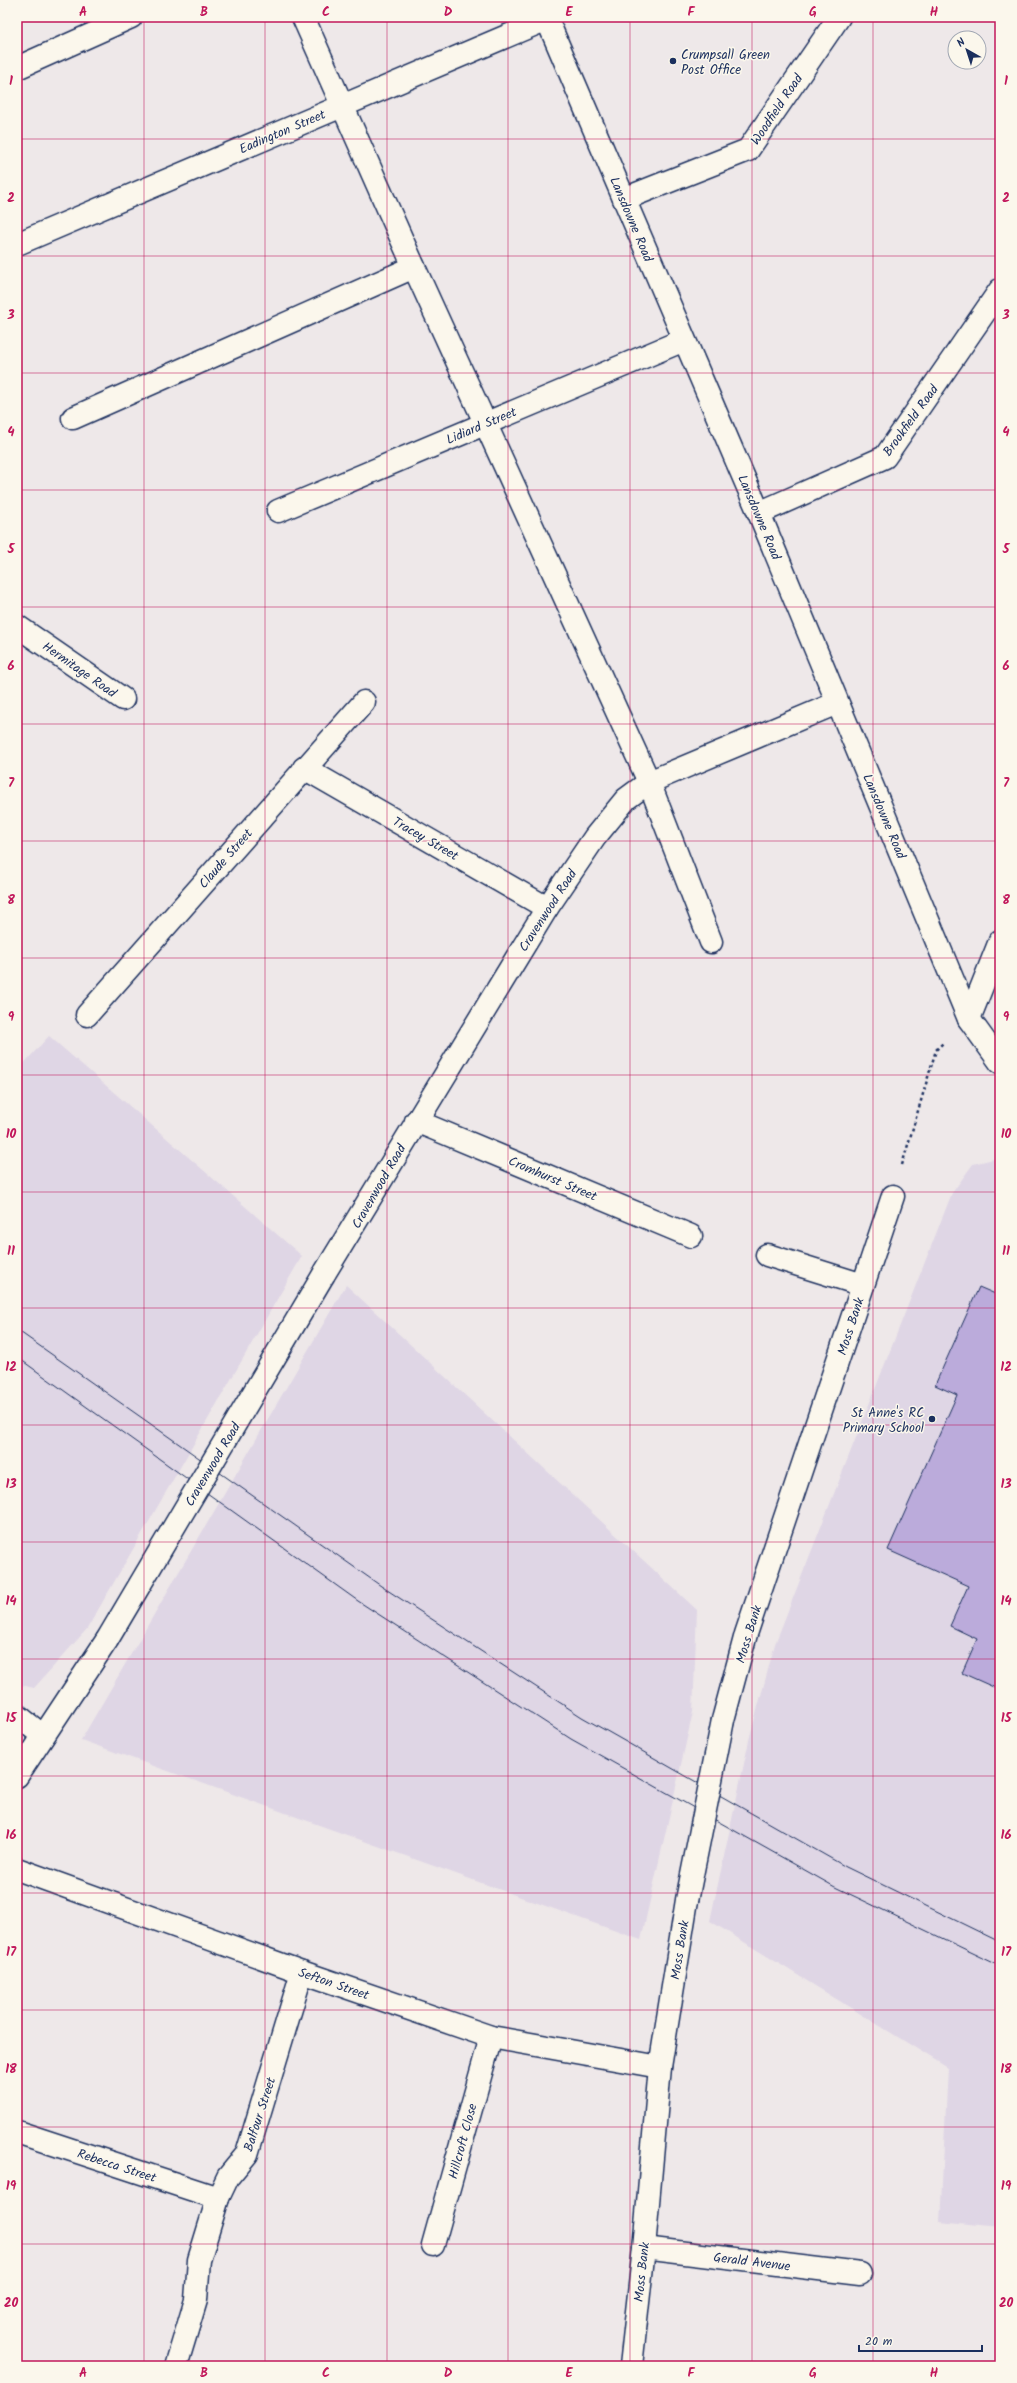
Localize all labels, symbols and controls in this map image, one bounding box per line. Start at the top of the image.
text: A [79,2,87,23]
text: B [200,2,208,23]
text: C [322,2,330,23]
text: D [444,2,453,23]
text: E [565,2,573,23]
text: F [687,2,695,23]
text: G [809,2,817,23]
text: H [930,2,939,23]
north arrow [947,30,987,70]
text: N [953,34,970,52]
place label: Crumpsall Green Post Office [681,45,770,81]
marker: Crumpsall Green Post Office [668,56,678,66]
street label: Woodfield Road [746,70,809,150]
text: 1 [9,71,13,92]
text: 1 [1004,71,1008,92]
street label: Eadington Street [236,104,330,160]
street label: Lansdowne Road [603,174,658,266]
text: 2 [7,188,15,209]
text: 2 [1002,188,1010,209]
text: 3 [6,305,15,326]
text: 3 [1001,305,1010,326]
street label: Brookfield Road [878,380,945,461]
street label: Lidiard Street [443,402,521,451]
text: 4 [7,422,15,443]
text: 4 [1002,422,1010,443]
street label: Lansdowne Road [731,472,786,564]
text: 5 [7,539,16,560]
text: 5 [1002,539,1011,560]
street label: Hermitage Road [38,637,121,704]
text: 6 [7,656,15,677]
text: 6 [1002,656,1010,677]
street label: Lansdowne Road [856,771,911,863]
text: 7 [8,773,15,794]
text: 7 [1003,773,1010,794]
street label: Tracey Street [388,812,463,867]
street label: Claude Street [194,824,259,894]
street label: Cravenwood Road [514,865,583,956]
text: 8 [7,890,15,911]
text: 8 [1002,890,1010,911]
text: 9 [8,1007,15,1028]
text: 9 [1003,1007,1010,1028]
text: 10 [6,1124,17,1145]
text: 10 [1001,1124,1012,1145]
street label: Cravenwood Road [347,1140,412,1233]
street label: Cromhurst Street [505,1151,601,1208]
text: 11 [7,1241,15,1262]
text: 11 [1002,1241,1010,1262]
street label: Moss Bank [832,1294,871,1358]
text: 12 [5,1357,17,1378]
text: 12 [1000,1357,1012,1378]
place label: St Anne's RC Primary School [843,1403,924,1439]
marker: St Anne's RC Primary School [927,1414,937,1424]
street label: Cravenwood Road [180,1418,247,1511]
text: 13 [5,1474,17,1495]
text: 13 [1000,1474,1012,1495]
text: 14 [5,1591,17,1612]
text: 14 [1000,1591,1012,1612]
street label: Moss Bank [731,1602,768,1666]
text: 15 [6,1708,18,1729]
text: 15 [1001,1708,1013,1729]
text: 16 [6,1825,16,1846]
text: 16 [1001,1825,1011,1846]
street label: Moss Bank [665,1918,696,1981]
text: 17 [6,1942,17,1963]
text: 17 [1001,1942,1012,1963]
street label: Sefton Street [295,1962,373,2007]
text: 18 [5,2059,17,2080]
text: 18 [1000,2059,1012,2080]
street label: Balfour Street [239,2074,283,2154]
street label: Hillcroft Close [443,2101,484,2182]
street label: Rebecca Street [74,2144,160,2189]
text: 19 [6,2176,17,2197]
text: 19 [1001,2176,1012,2197]
street label: Moss Bank [629,2240,656,2303]
street label: Gerald Avenue [712,2247,792,2278]
text: 20 [4,2293,18,2314]
text: 20 [999,2293,1013,2314]
scale bar [859,2327,982,2353]
text: 20 m [865,2332,893,2351]
text: A [79,2363,87,2383]
text: B [200,2363,208,2383]
text: C [322,2363,330,2383]
text: D [444,2363,453,2383]
text: E [565,2363,573,2383]
text: F [687,2363,695,2383]
text: G [809,2363,817,2383]
text: H [930,2363,939,2383]

